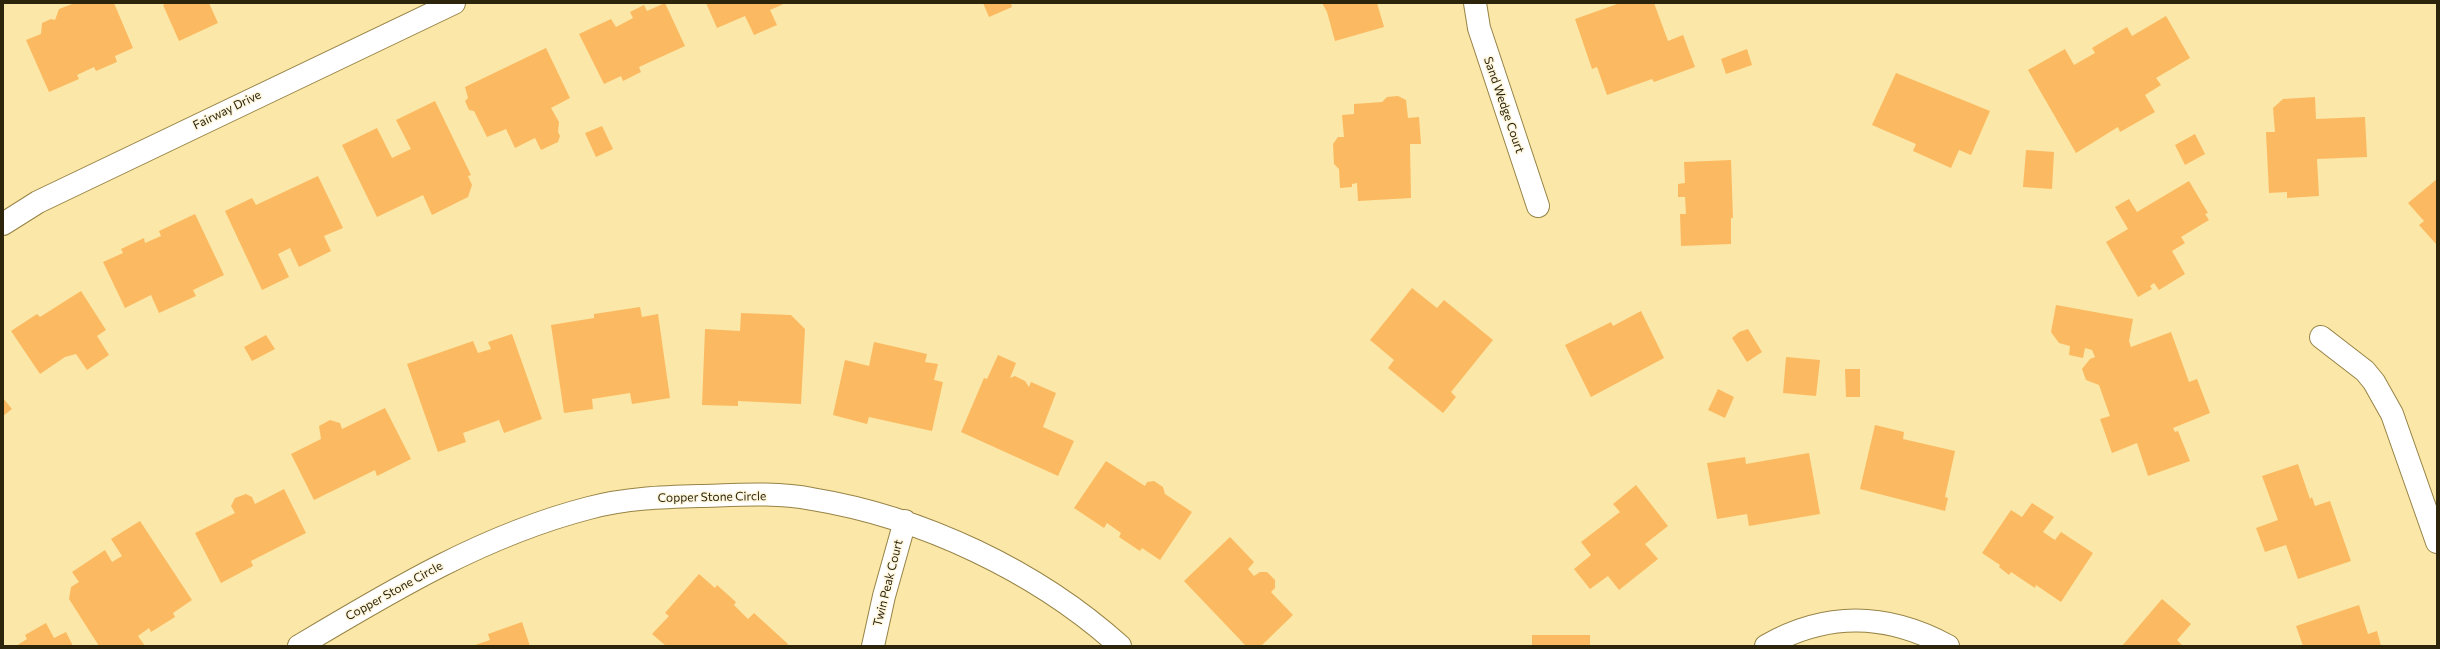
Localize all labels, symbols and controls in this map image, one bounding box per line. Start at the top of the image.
street label: Sand Wedge Court [1481,55,1527,155]
street label: Fairway Drive [191,87,263,133]
street label: Copper Stone Circle [658,489,766,505]
street label: Twin Peak Court [870,538,906,628]
street label: Copper Stone Circle [343,558,445,624]

